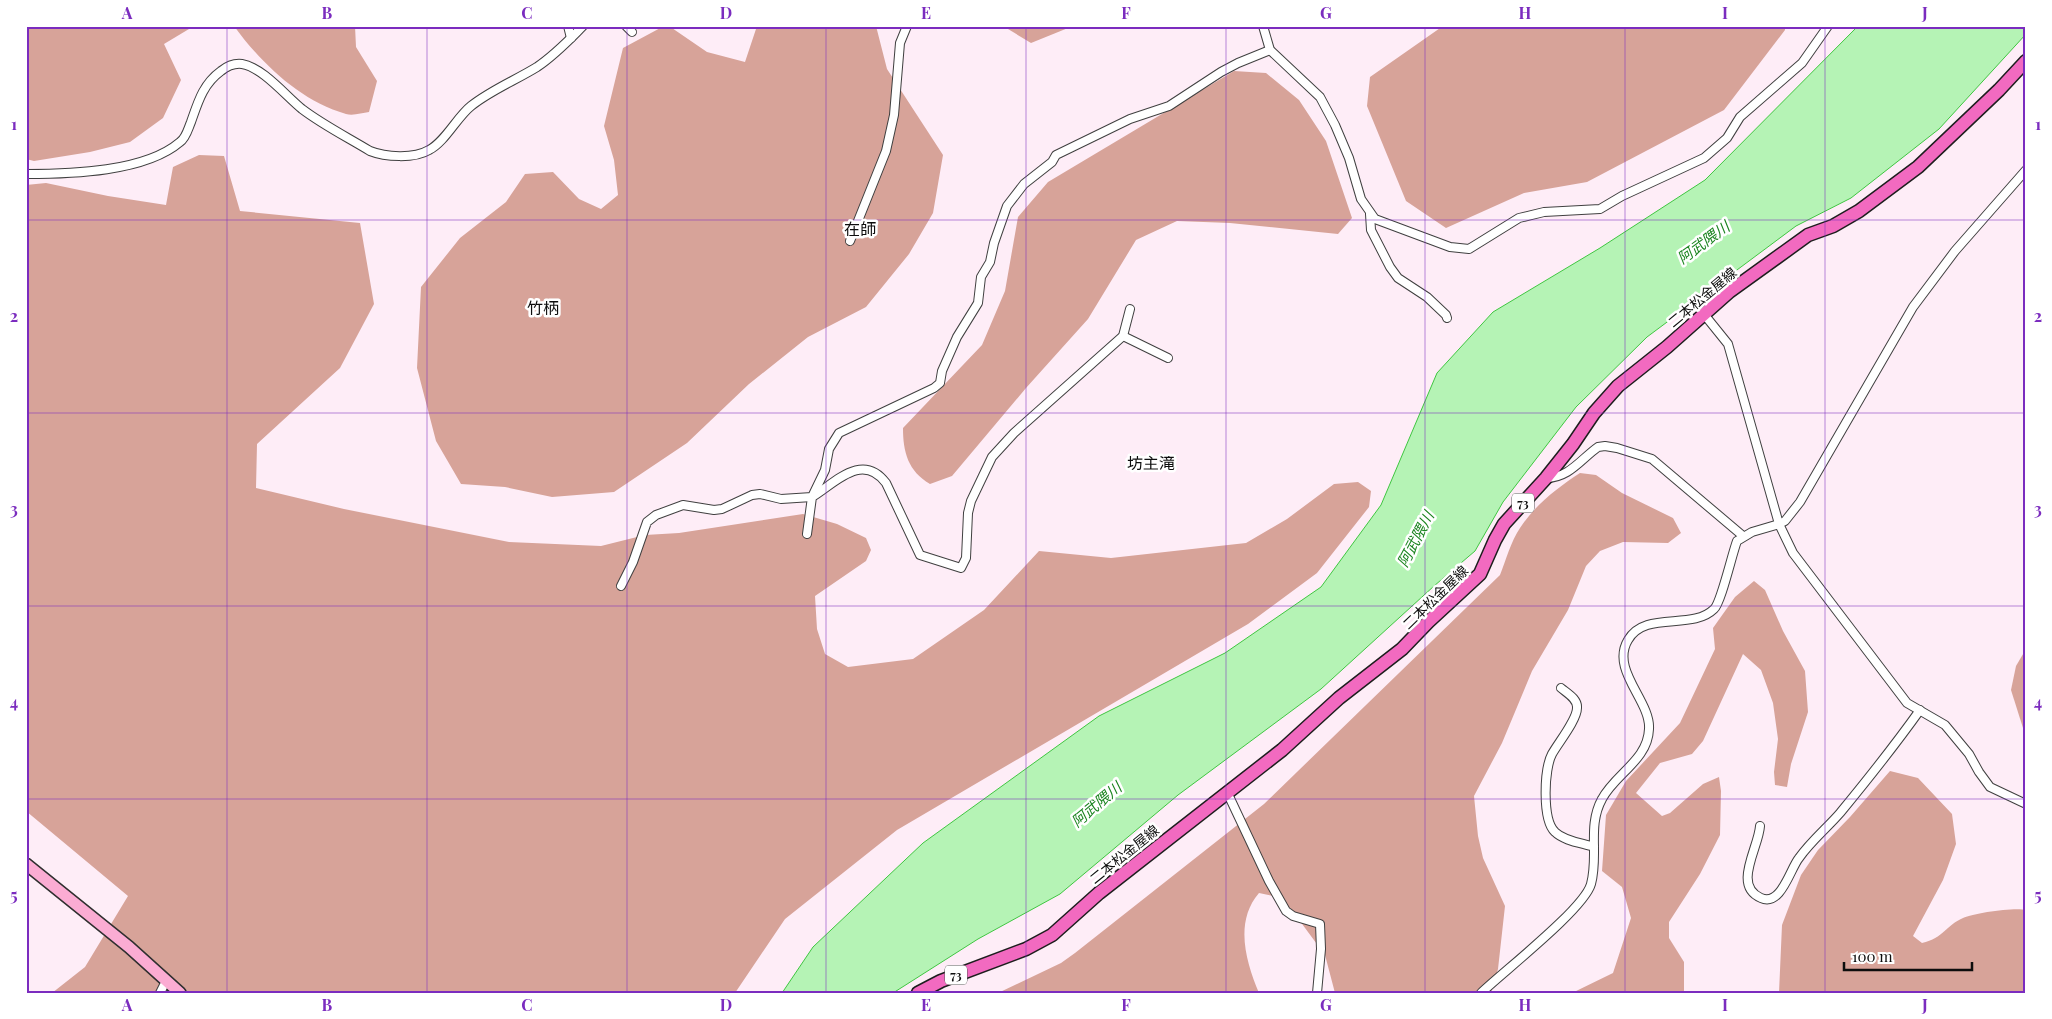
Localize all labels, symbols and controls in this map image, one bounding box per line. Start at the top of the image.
text: A [121,2,133,23]
text: B [322,2,333,23]
text: C [521,2,533,23]
text: D [720,2,732,23]
text: E [921,2,931,23]
text: F [1121,2,1131,23]
text: G [1320,2,1332,23]
text: H [1519,2,1532,23]
text: I [1722,2,1728,23]
text: J [1921,2,1928,23]
text: 1 [11,113,17,134]
text: 1 [2035,113,2041,134]
water label: 阿武隈川 [1673,215,1735,268]
district label: 在師 [844,218,876,239]
street label: 二本松金屋線 [1664,263,1740,331]
district label: 竹柄 [527,297,559,318]
text: 2 [10,305,18,326]
text: 2 [2034,305,2042,326]
district label: 坊主滝 [1127,452,1175,473]
road number: 73 [1512,493,1534,512]
text: 3 [10,498,18,519]
text: 3 [2034,498,2042,519]
water label: 阿武隈川 [1392,506,1439,570]
street label: 二本松金屋線 [1398,561,1472,633]
text: 4 [10,691,18,712]
text: 4 [2034,691,2042,712]
water label: 阿武隈川 [1067,776,1127,831]
street label: 二本松金屋線 [1085,820,1163,888]
text: 5 [10,884,18,905]
text: 5 [2034,884,2042,905]
scale bar [1844,939,1972,971]
text: 100 m [1852,946,1893,966]
road number: 73 [945,966,967,984]
text: A [121,994,133,1015]
text: B [322,994,333,1015]
text: C [521,994,533,1015]
text: D [720,994,732,1015]
text: E [921,994,931,1015]
text: F [1121,994,1131,1015]
text: G [1320,994,1332,1015]
text: H [1519,994,1532,1015]
text: I [1722,994,1728,1015]
text: J [1921,994,1928,1015]

